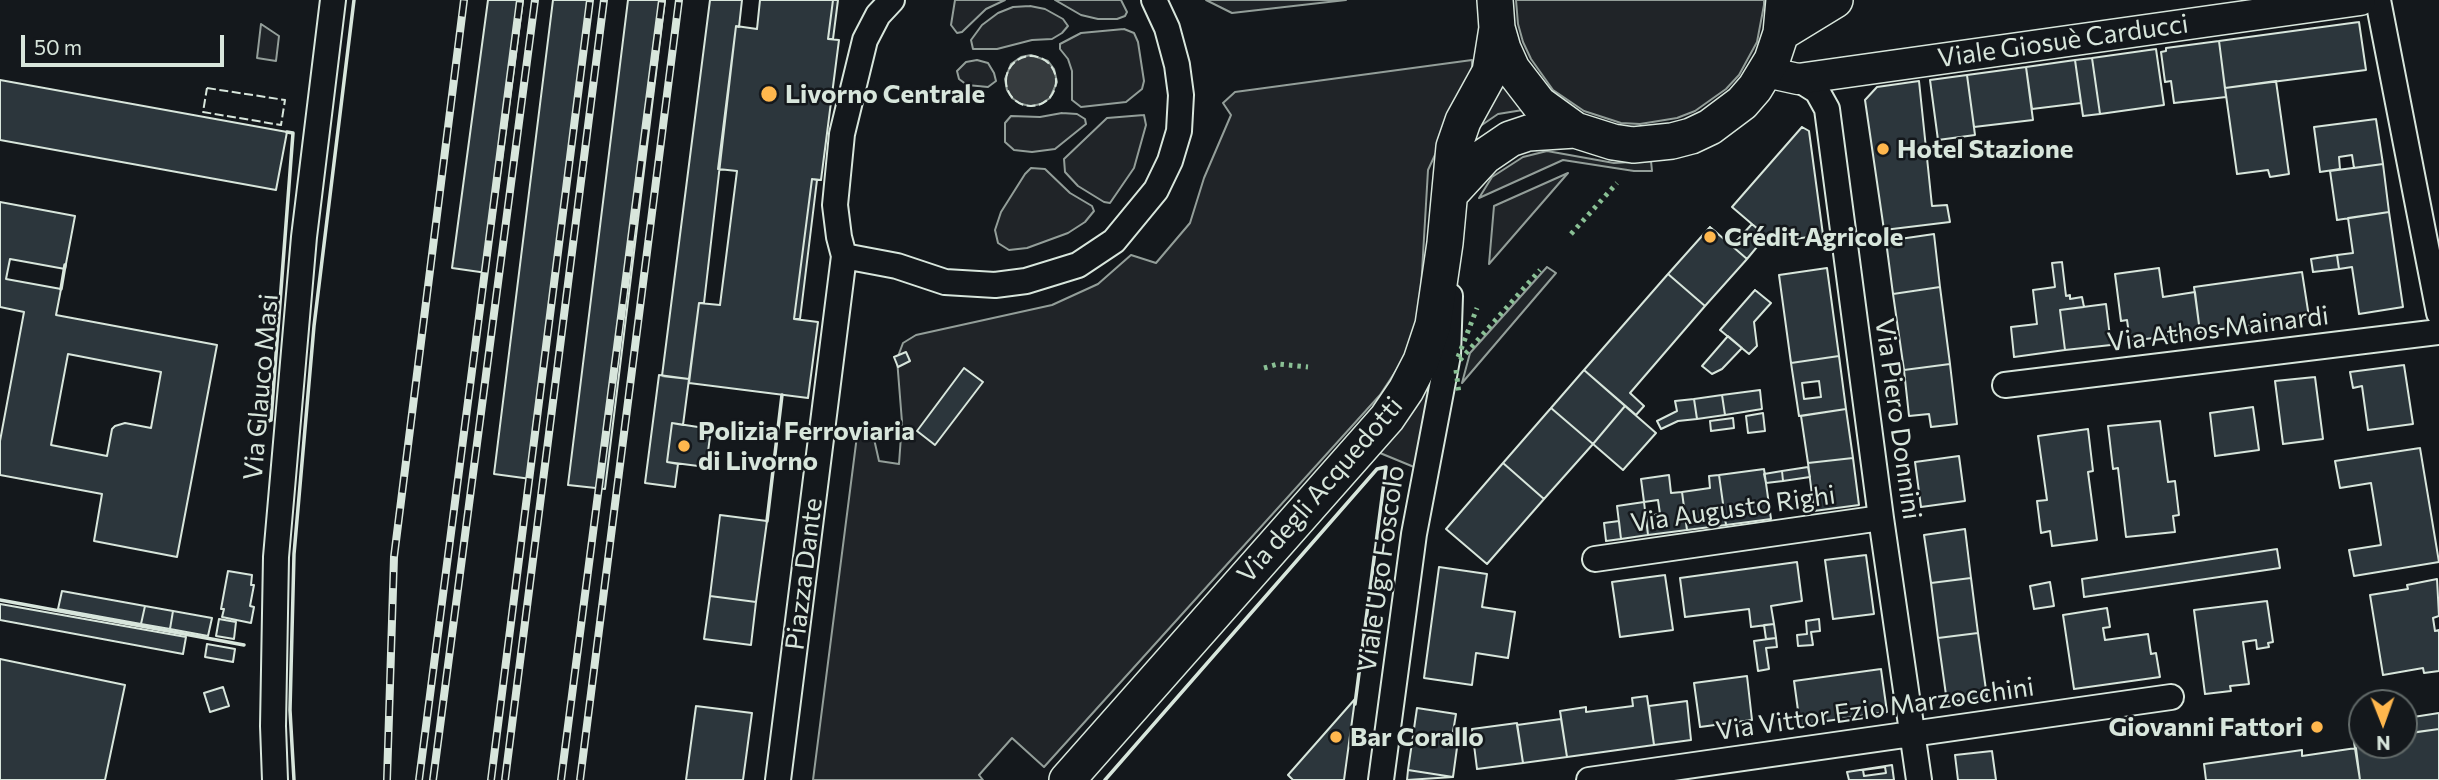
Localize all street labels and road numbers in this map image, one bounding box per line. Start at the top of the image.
street label: Viale Giosuè Carducci [1936,8,2190,74]
street label: Via Glauco Masi [237,292,285,482]
street label: Via Athos Mainardi [2106,300,2330,358]
street label: Via Piero Donnini [1868,316,1928,522]
street label: Via degli Acquedotti [1231,391,1409,589]
street label: Viale Ugo Foscolo [1351,463,1411,675]
street label: Via Augusto Righi [1629,479,1837,539]
street label: Piazza Dante [779,496,829,652]
street label: Via Vittor Ezio Marzocchini [1714,671,2036,747]

